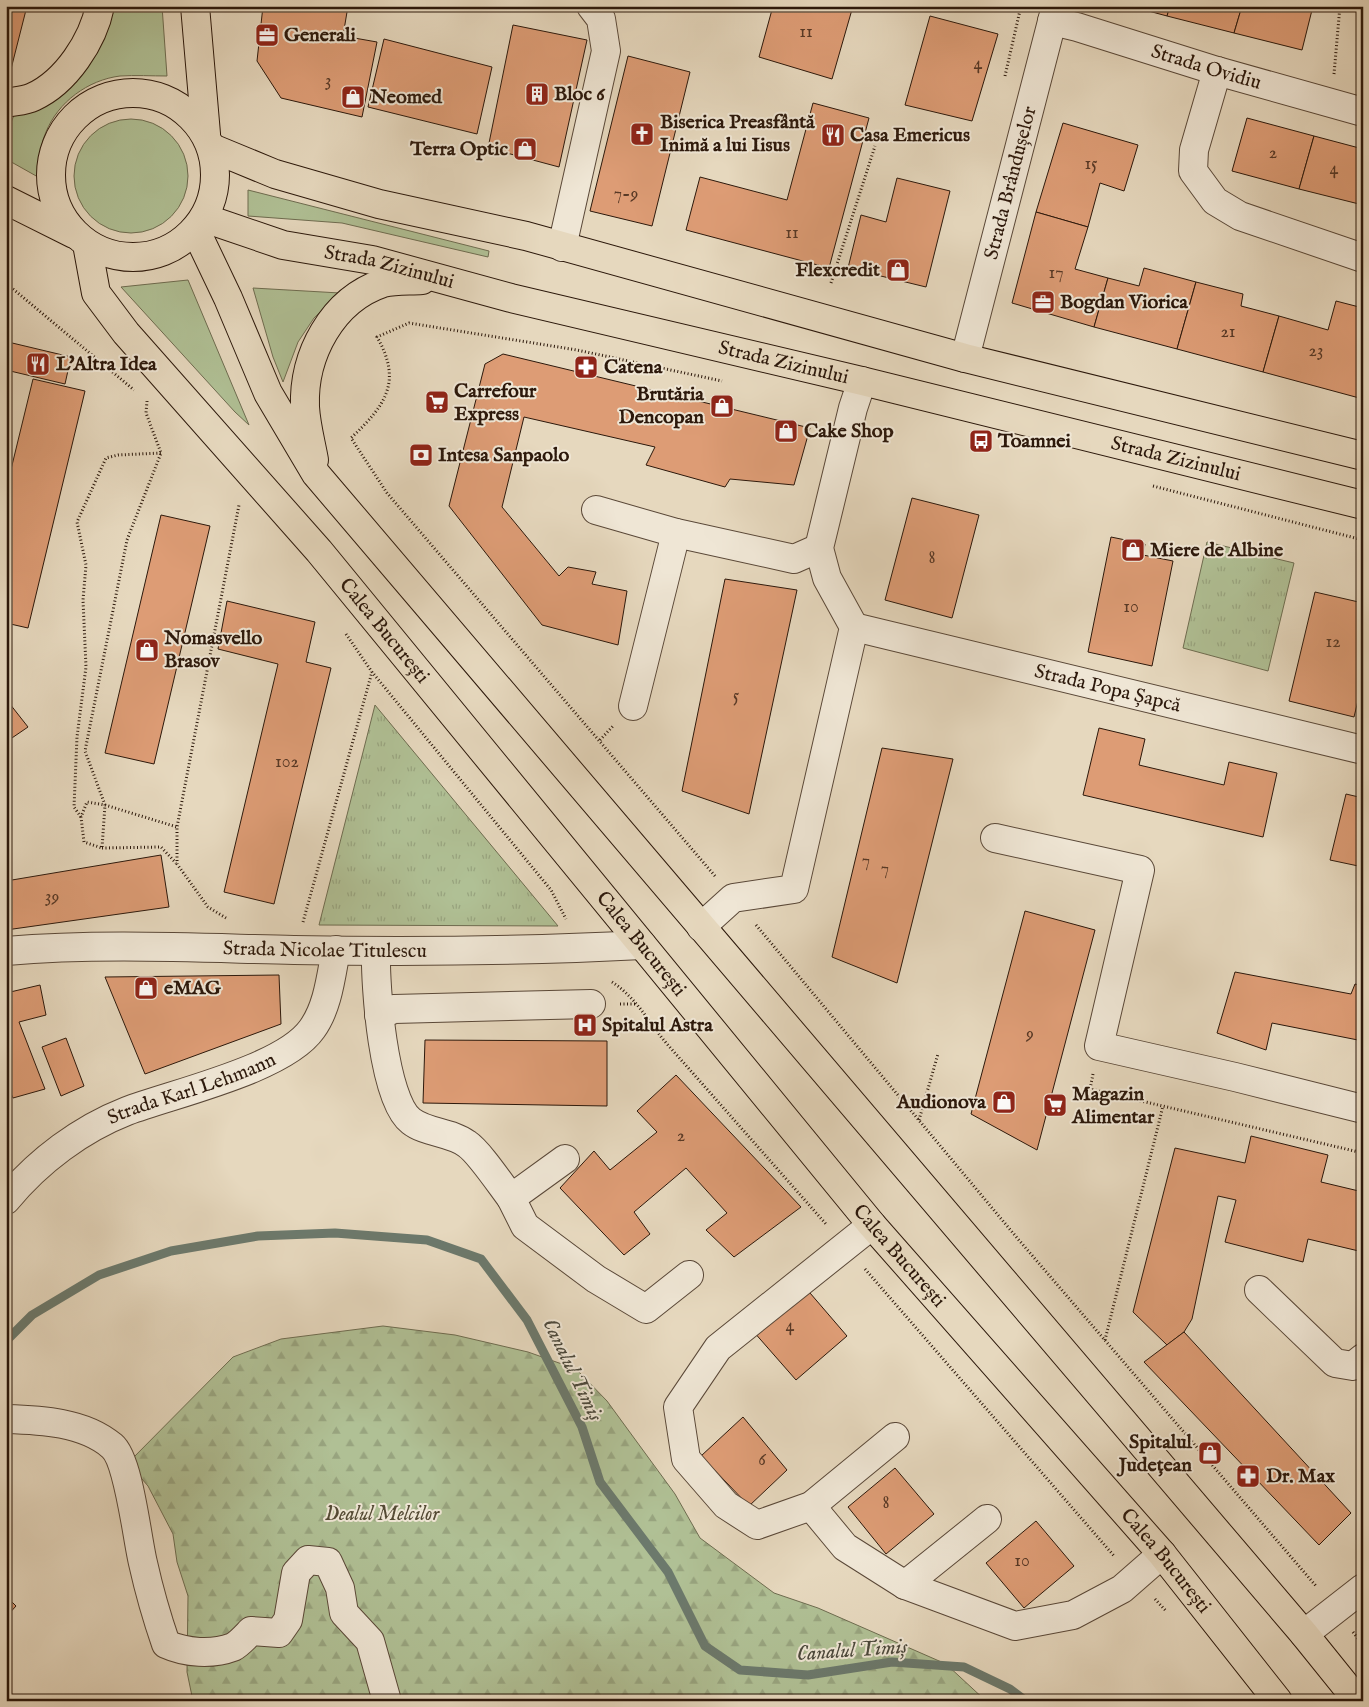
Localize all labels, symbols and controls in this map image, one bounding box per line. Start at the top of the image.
house number: 11 [799,21,813,44]
office icon: Generali [254,22,280,48]
place label: Generali [284,23,356,48]
street label: Strada Ovidiu [1148,39,1264,95]
house number: 4 [974,53,983,76]
house number: 3 [325,70,331,93]
building icon: Bloc 6 [524,81,550,107]
place label: Bloc 6 [554,82,606,107]
shop icon: Neomed [340,84,366,110]
place label: Neomed [369,85,443,110]
street label: Strada Brândușelor [978,103,1042,262]
place label: Biserica Preasfântă Inimă a lui Iisus [660,110,815,158]
church icon: Biserica Preasfântă Inimă a lui Iisus [629,121,655,147]
restaurant icon: Casa Emericus [820,122,846,148]
place label: Casa Emericus [850,123,970,148]
shop icon: Terra Optic [512,136,538,162]
place label: Terra Optic [409,137,508,162]
house number: 2 [1269,142,1277,165]
house number: 15 [1084,153,1098,176]
house number: 4 [1330,158,1339,181]
house number: 7-9 [614,183,638,206]
house number: 11 [785,222,799,245]
street label: Strada Zizinului [322,240,457,294]
shop icon: Flexcredit [885,257,911,283]
place label: Flexcredit [795,258,880,283]
house number: 17 [1048,262,1064,285]
office icon: Bogdan Viorica [1030,289,1056,315]
place label: Bogdan Viorica [1060,290,1188,315]
house number: 21 [1220,321,1236,344]
street label: Strada Zizinului [716,335,851,390]
house number: 23 [1308,340,1324,363]
restaurant icon: L'Altra Idea [25,351,51,377]
place label: L'Altra Idea [56,352,157,377]
pharmacy icon: Catena [573,354,599,380]
place label: Catena [604,355,663,380]
place label: Carrefour Express [454,379,537,427]
place label: Brutăria Dencopan [619,382,704,430]
supermarket icon: Carrefour Express [424,389,450,415]
shop icon: Brutăria Dencopan [709,393,735,419]
shop icon: Cake Shop [773,418,799,444]
place label: Cake Shop [804,419,894,444]
bus stop icon: Toamnei [968,428,994,454]
place label: Toamnei [997,429,1071,454]
street label: Strada Zizinului [1108,431,1244,487]
bank icon: Intesa Sanpaolo [408,442,434,468]
place label: Intesa Sanpaolo [438,443,569,468]
shop icon: Miere de Albine [1120,537,1146,563]
place label: Miere de Albine [1150,538,1284,563]
house number: 8 [928,547,936,570]
street label: Calea București [334,573,435,688]
house number: 10 [1123,596,1139,619]
place label: Nomasvello Brasov [163,626,262,674]
house number: 12 [1325,631,1341,654]
shop icon: Nomasvello Brasov [134,637,160,663]
street label: Strada Popa Șapcă [1032,659,1184,718]
house number: 5 [733,685,740,708]
house number: 102 [275,751,299,774]
house number: 7 [862,850,870,873]
house number: 7 [881,858,889,881]
house number: 39 [45,886,59,909]
street label: Calea București [591,886,692,1002]
street label: Strada Nicolae Titulescu [223,936,427,963]
shop icon: eMAG [133,975,159,1001]
place label: eMAG [164,976,222,1001]
hospital icon: Spitalul Astra [572,1012,598,1038]
place label: Spitalul Astra [602,1013,713,1038]
house number: 9 [1025,1023,1034,1046]
street label: Strada Karl Lehmann [103,1047,280,1130]
place label: Magazin Alimentar [1071,1082,1155,1130]
shop icon: Audionova [991,1089,1017,1115]
place label: Audionova [896,1090,986,1115]
supermarket icon: Magazin Alimentar [1042,1092,1068,1118]
house number: 2 [677,1125,685,1148]
street label: Calea București [848,1199,951,1313]
water label: Canalul Timiș [535,1314,609,1427]
house number: 4 [786,1315,795,1338]
place label: Spitalul Județean [1116,1430,1193,1478]
shop icon: Spitalul Județean [1197,1440,1223,1466]
house number: 6 [758,1449,766,1472]
pharmacy icon: Dr. Max [1235,1463,1261,1489]
place label: Dr. Max [1266,1464,1335,1489]
house number: 8 [882,1492,890,1515]
park label: Dealul Melcilor [325,1502,440,1527]
street label: Calea București [1115,1503,1216,1618]
house number: 10 [1014,1550,1030,1573]
water label: Canalul Timiș [796,1634,909,1668]

